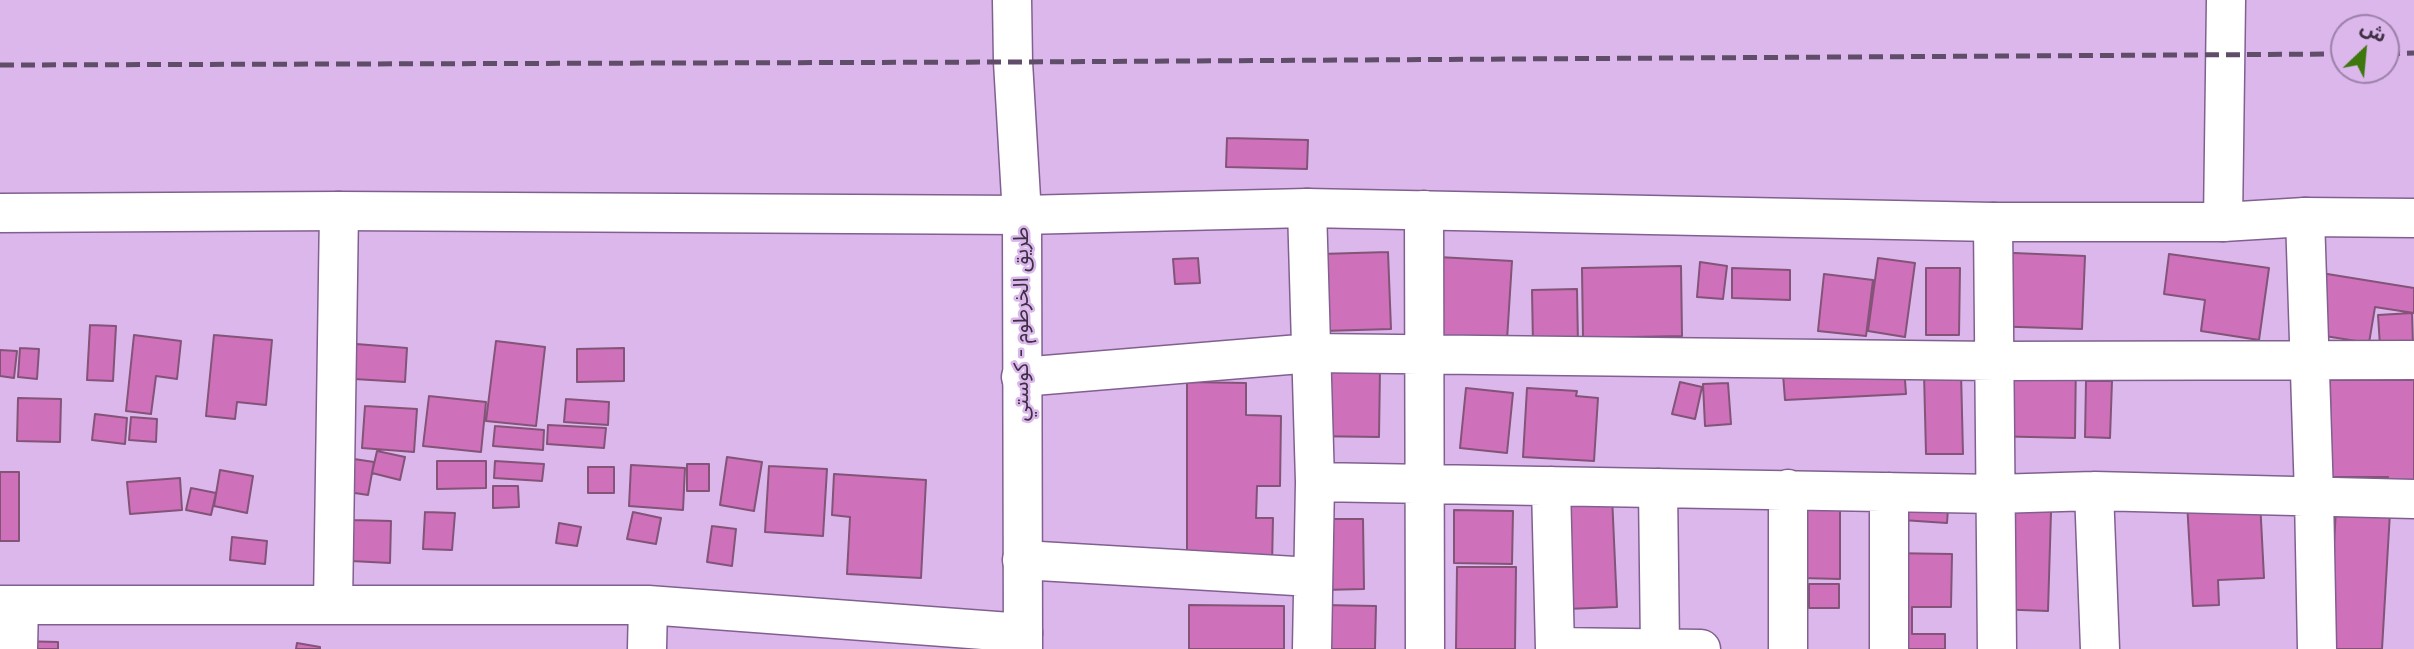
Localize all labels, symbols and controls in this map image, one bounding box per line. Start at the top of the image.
north arrow [2330,14,2400,84]
text: ش [2357,15,2390,48]
street label: طريق الخرطوم - كوستي [1009,227,1035,421]

